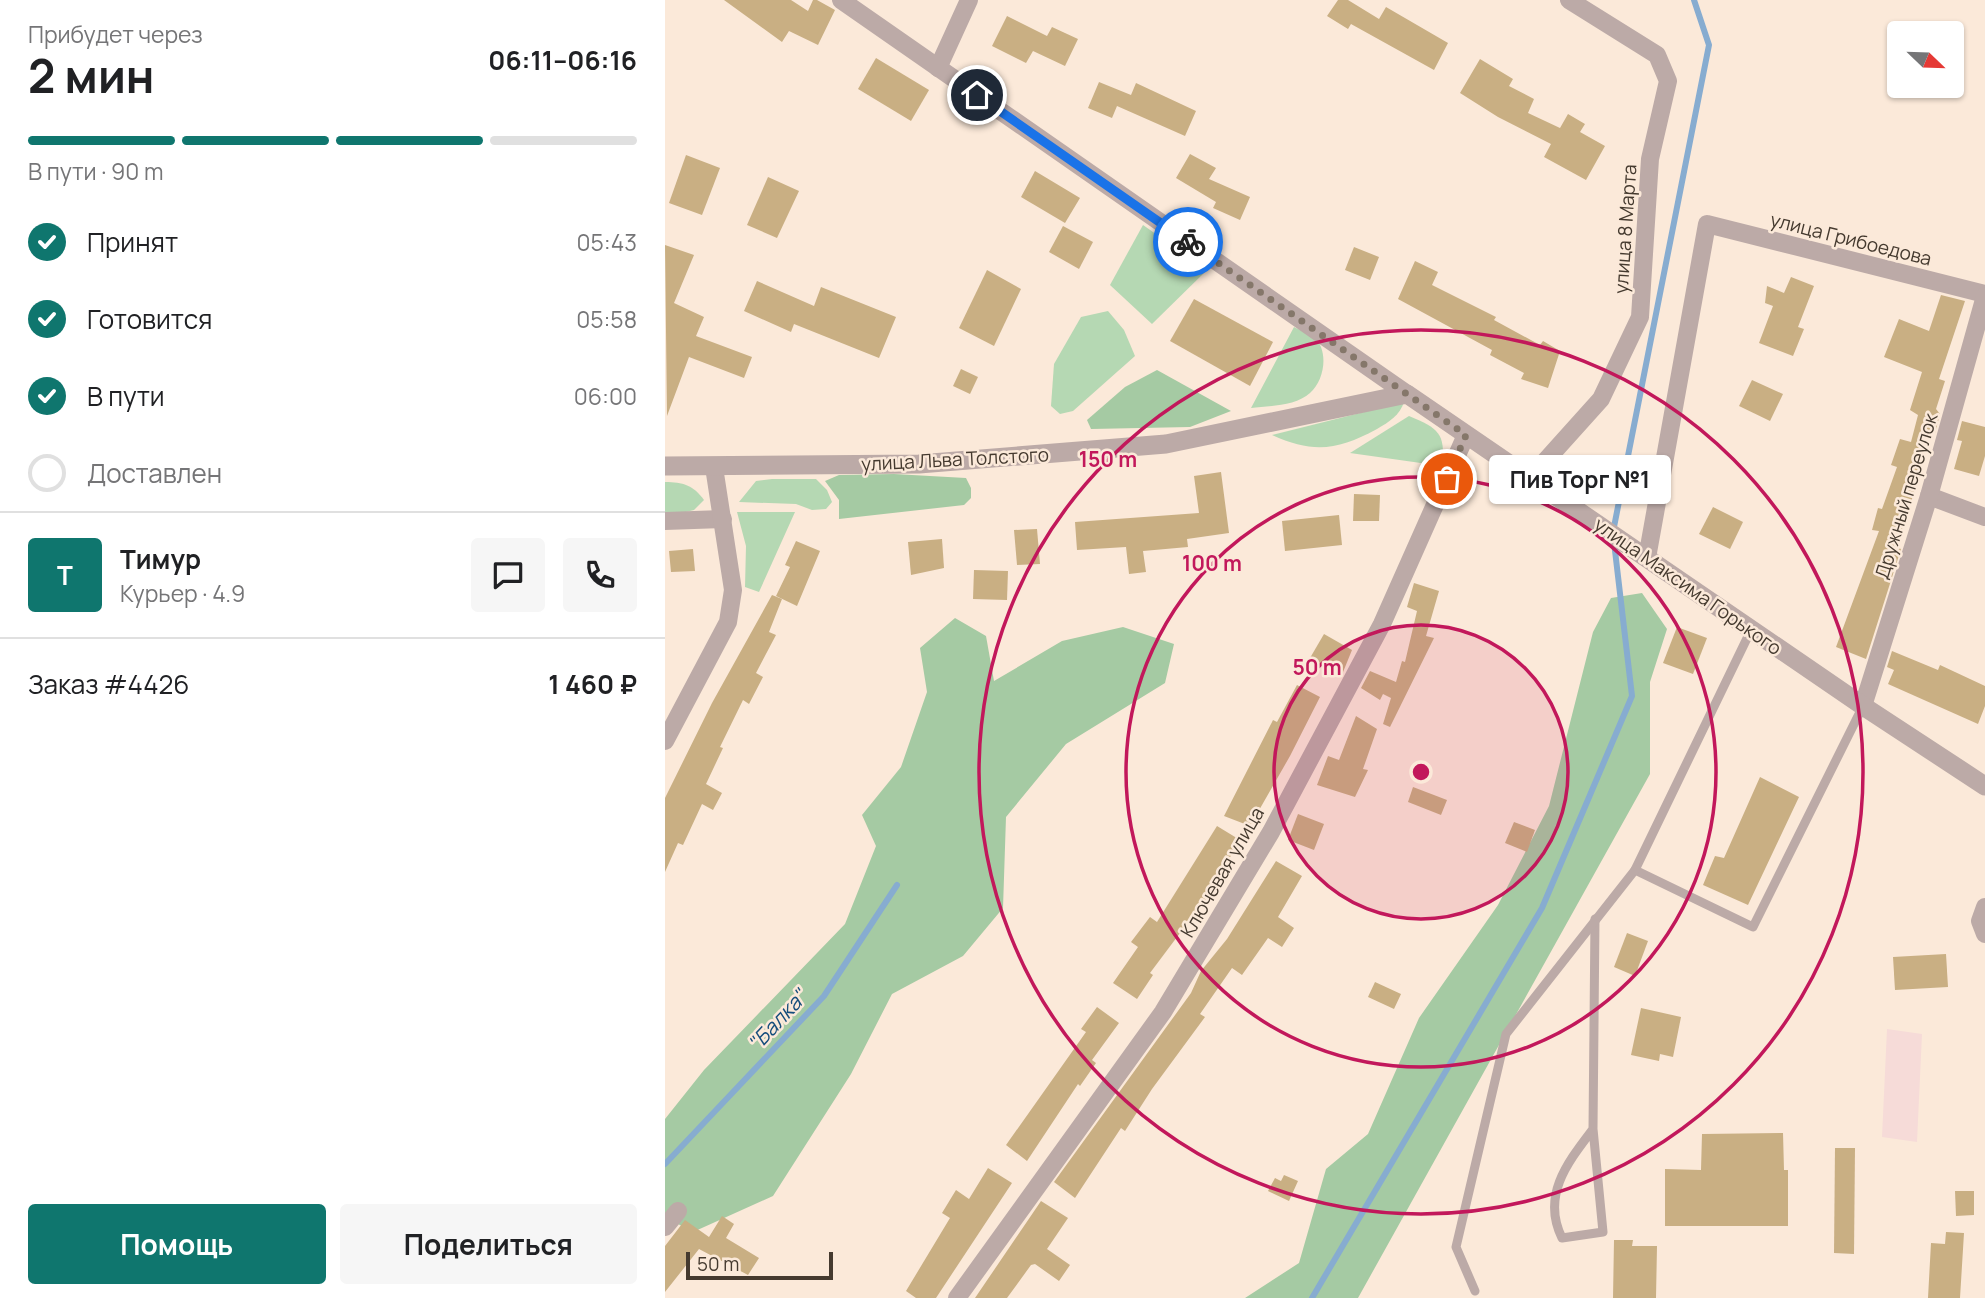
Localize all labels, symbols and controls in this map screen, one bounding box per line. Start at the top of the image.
text: Прибудет через [28,18,203,50]
north arrow [1887,21,1963,98]
map controls [1887,21,1964,98]
text: 06:11–06:16 [488,42,637,78]
text: 2 мин [28,44,155,107]
pin [947,65,1007,125]
icon: home [958,76,996,114]
text: В пути · 90 m [28,155,163,187]
street label: улица 8 Марта [1608,163,1642,295]
street label: улица Грибоедова [1768,206,1934,272]
courier [1153,207,1223,277]
icon: check [28,223,66,261]
icon: bike [1169,223,1207,261]
text: Принят [87,224,178,260]
text: 05:43 [577,226,637,258]
icon: check [28,300,66,338]
text: Готовится [87,301,212,337]
text: 05:58 [576,303,637,335]
icon: check [28,377,66,415]
text: В пути [87,378,165,414]
text: 06:00 [574,380,637,412]
street label: Дружный переулок [1868,409,1944,582]
street label: улица Льва Толстого [860,441,1050,477]
text: 150 m [1079,445,1137,473]
pin [1417,449,1477,509]
callout: Пив Торг №1 [1489,454,1671,504]
text: Доставлен [87,455,222,491]
icon: bag [1428,460,1466,498]
text: Пив Торг №1 [1510,463,1650,495]
street label: улица Максима Горького [1589,511,1787,661]
button: chat [471,538,545,612]
button: phone [563,538,637,612]
text: Тимур [120,541,201,577]
text: 100 m [1182,549,1242,577]
text: Т [57,557,73,593]
text: Курьер · 4.9 [120,577,245,609]
text: 50 m [1292,653,1342,681]
text: Заказ #4426 [28,666,189,702]
text: 1 460 ₽ [548,666,637,702]
centre of rings [1409,760,1433,784]
street label: Ключевая улица [1174,802,1270,942]
water label: "Балка" [741,982,814,1057]
button: Помощь [28,1204,326,1284]
button: Поделиться [340,1204,637,1284]
scale bar [686,1249,833,1281]
text: 50 m [697,1251,739,1277]

